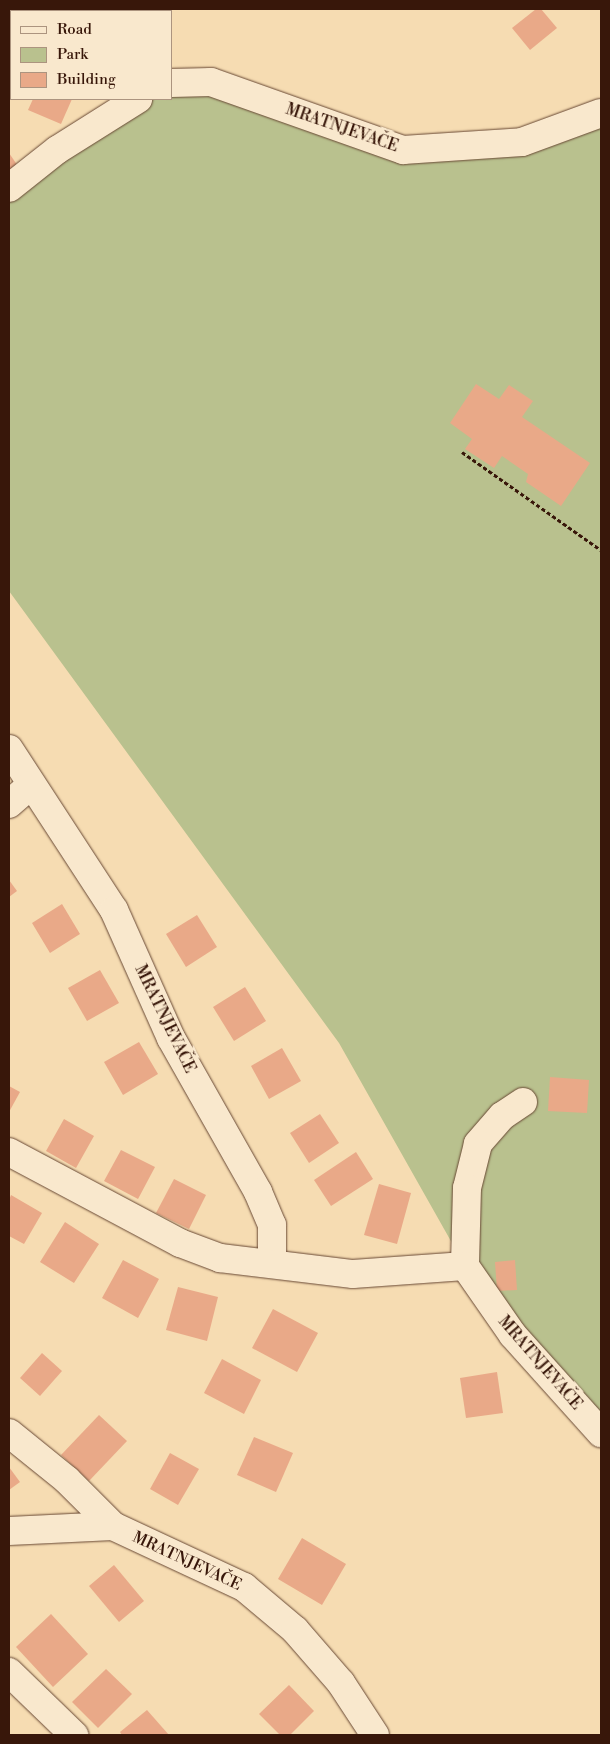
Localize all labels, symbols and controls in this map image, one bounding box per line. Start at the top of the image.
legend [10,10,172,100]
text: Road [57,20,92,39]
text: Park [57,45,88,64]
text: Building [57,70,116,89]
street label: MRATNJEVAČE [283,100,401,156]
street label: MRATNJEVAČE [130,962,200,1076]
street label: MRATNJEVAČE [494,1312,586,1414]
street label: MRATNJEVAČE [129,1527,245,1595]

